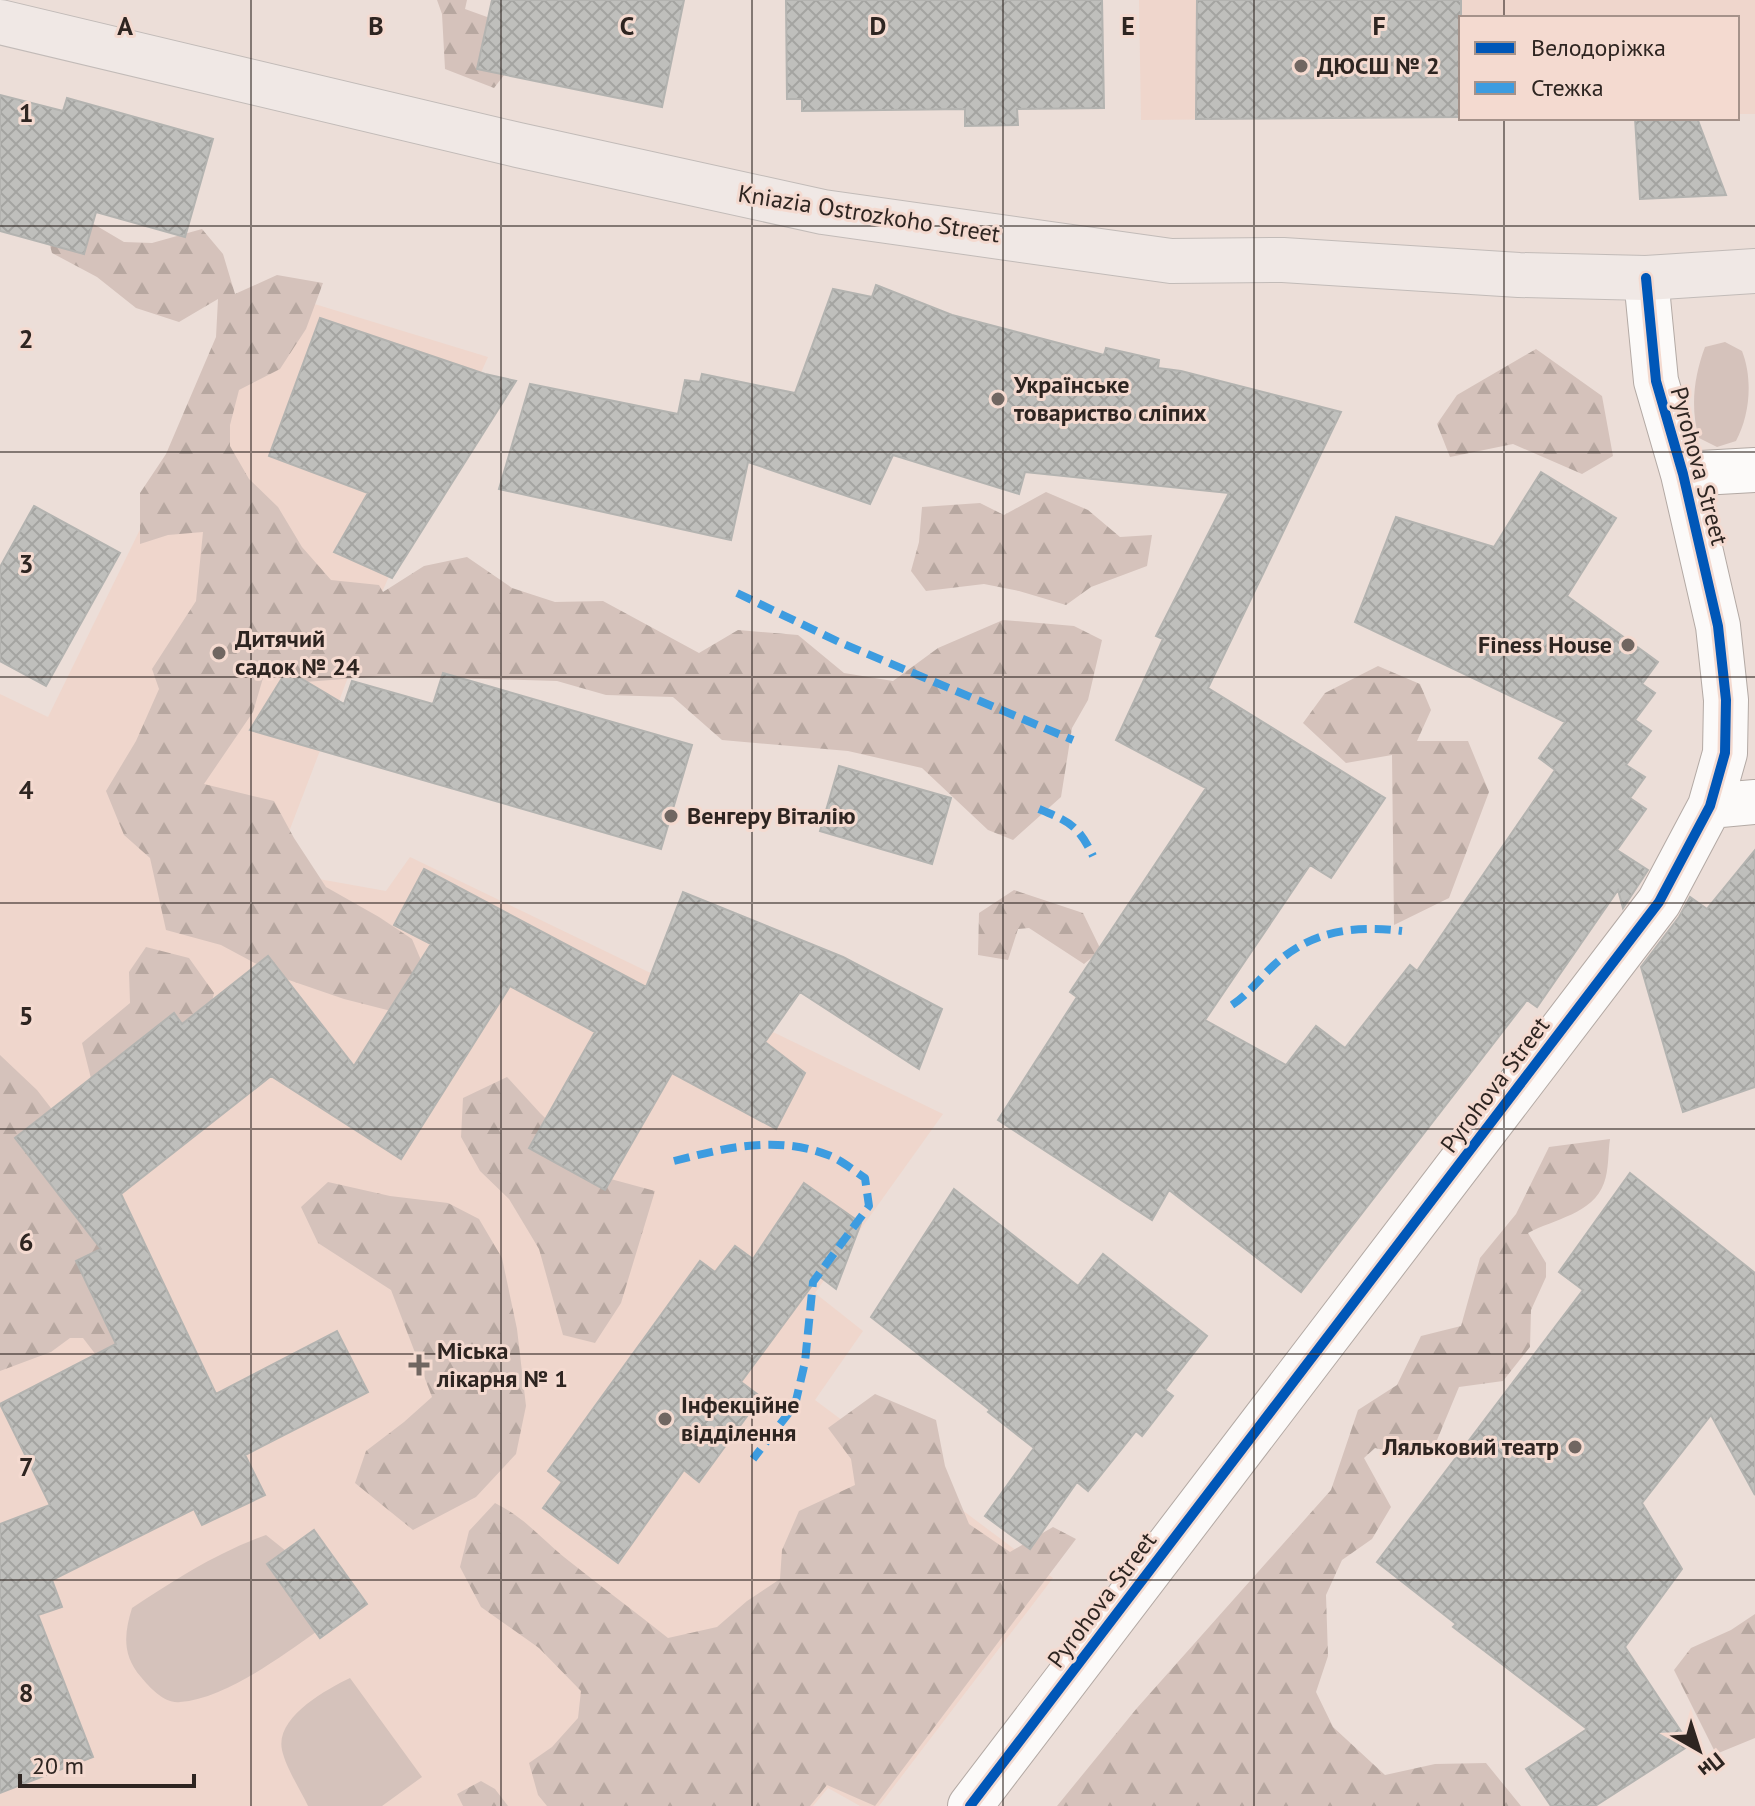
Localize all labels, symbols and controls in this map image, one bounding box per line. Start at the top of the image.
text: A [117,9,133,42]
text: B [368,9,384,42]
text: C [620,9,634,42]
text: D [870,9,886,42]
text: E [1121,9,1135,42]
text: F [1372,9,1386,42]
legend [1459,16,1739,120]
text: Велодоріжка [1531,32,1666,63]
place label: ДЮСШ № 2 [1317,50,1440,81]
marker: ДЮСШ № 2 [1292,57,1310,75]
text: Стежка [1531,72,1604,103]
text: 1 [19,96,33,129]
street label: Kniazia Ostrozkoho Street [736,177,1002,250]
text: 2 [19,322,33,355]
place label: Українське товариство сліпих [1013,369,1207,428]
street label: Pyrohova Street [1663,383,1735,548]
marker: Українське товариство сліпих [989,390,1007,408]
text: 3 [19,547,33,580]
place label: Дитячий садок № 24 [235,623,360,682]
place label: Finess House [1478,629,1612,660]
marker: Finess House [1619,636,1637,654]
marker: Дитячий садок № 24 [210,644,228,662]
text: 4 [19,773,34,806]
place label: Венгеру Віталію [687,800,856,831]
marker: Венгеру Віталію [662,807,680,825]
text: 5 [19,999,33,1032]
street label: Pyrohova Street [1433,1010,1556,1159]
text: 6 [19,1225,33,1258]
place label: Міська лікарня № 1 [436,1335,568,1394]
marker: Міська лікарня № 1 [408,1354,430,1376]
place label: Інфекційне відділення [681,1389,800,1448]
marker: Інфекційне відділення [656,1410,674,1428]
place label: Ляльковий театр [1382,1431,1559,1462]
marker: Ляльковий театр [1566,1438,1584,1456]
text: 7 [19,1450,33,1483]
street label: Pyrohova Street [1040,1525,1163,1674]
text: 8 [19,1676,33,1709]
north arrow [1659,1710,1739,1790]
scale bar [20,1738,194,1788]
text: Пн [1693,1747,1730,1785]
text: 20 m [32,1750,84,1781]

